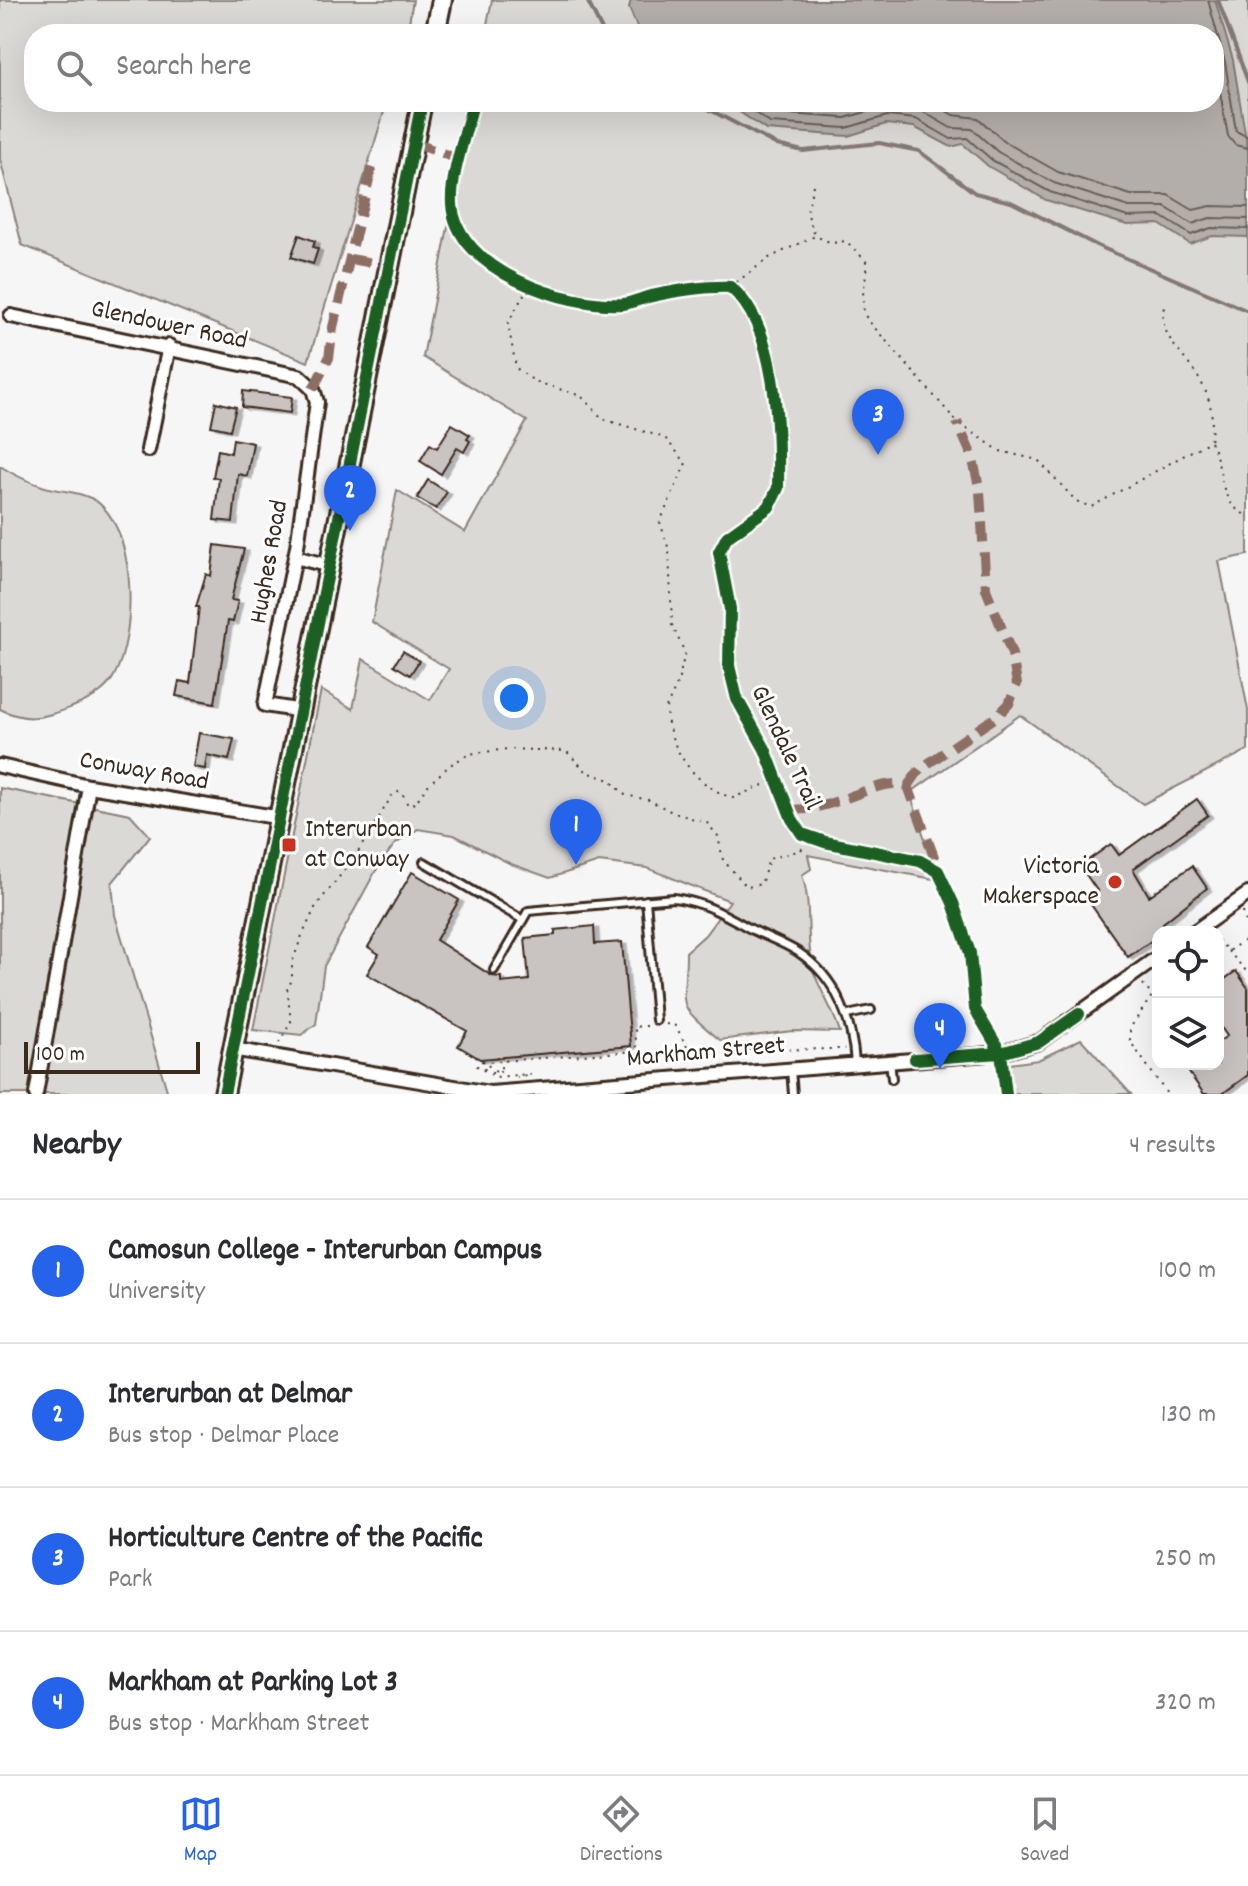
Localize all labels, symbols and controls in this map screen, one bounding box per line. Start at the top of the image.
search box [24,24,1224,112]
icon: search [52,46,96,90]
text: Search here [116,47,252,90]
street label: Glendower Road [87,291,251,361]
pin: 3 [852,389,904,455]
pin: 2 [324,465,376,531]
street label: Hughes Road [241,497,299,627]
your location [494,678,534,718]
street label: Glendale Trail [740,679,830,817]
street label: Conway Road [77,742,211,802]
pin: 1 [550,799,602,865]
place label: Interurban at Conway [305,812,412,879]
marker: Interurban at Conway [280,836,298,854]
place label: Victoria Makerspace [983,849,1100,916]
marker: Victoria Makerspace [1106,873,1124,891]
map controls [1152,926,1224,1070]
button: locate [1152,926,1224,998]
button: layers [1152,998,1224,1070]
pin: 4 [914,1003,966,1069]
street label: Markham Street [625,1028,787,1078]
scale bar [24,1038,200,1074]
text: 100 m [36,1040,85,1071]
text: Nearby [32,1122,121,1171]
text: 4 results [1129,1128,1216,1165]
text: Camosun College - Interurban Campus [108,1231,542,1274]
text: 1 [55,1253,61,1290]
text: 100 m [1158,1253,1216,1290]
text: University [108,1274,205,1311]
text: Interurban at Delmar [108,1375,352,1418]
text: 2 [52,1397,64,1434]
text: 130 m [1161,1397,1216,1434]
text: Bus stop · Delmar Place [108,1418,339,1455]
text: Horticulture Centre of the Pacific [108,1519,483,1562]
text: 3 [52,1541,64,1578]
text: 250 m [1155,1541,1216,1578]
text: Park [108,1562,152,1599]
text: Markham at Parking Lot 3 [108,1663,398,1706]
text: 4 [53,1685,63,1722]
text: 320 m [1155,1685,1216,1722]
text: Bus stop · Markham Street [108,1706,369,1743]
tab: Map [179,1792,223,1871]
tab: Directions [580,1792,663,1871]
tab: Saved [1020,1792,1069,1871]

